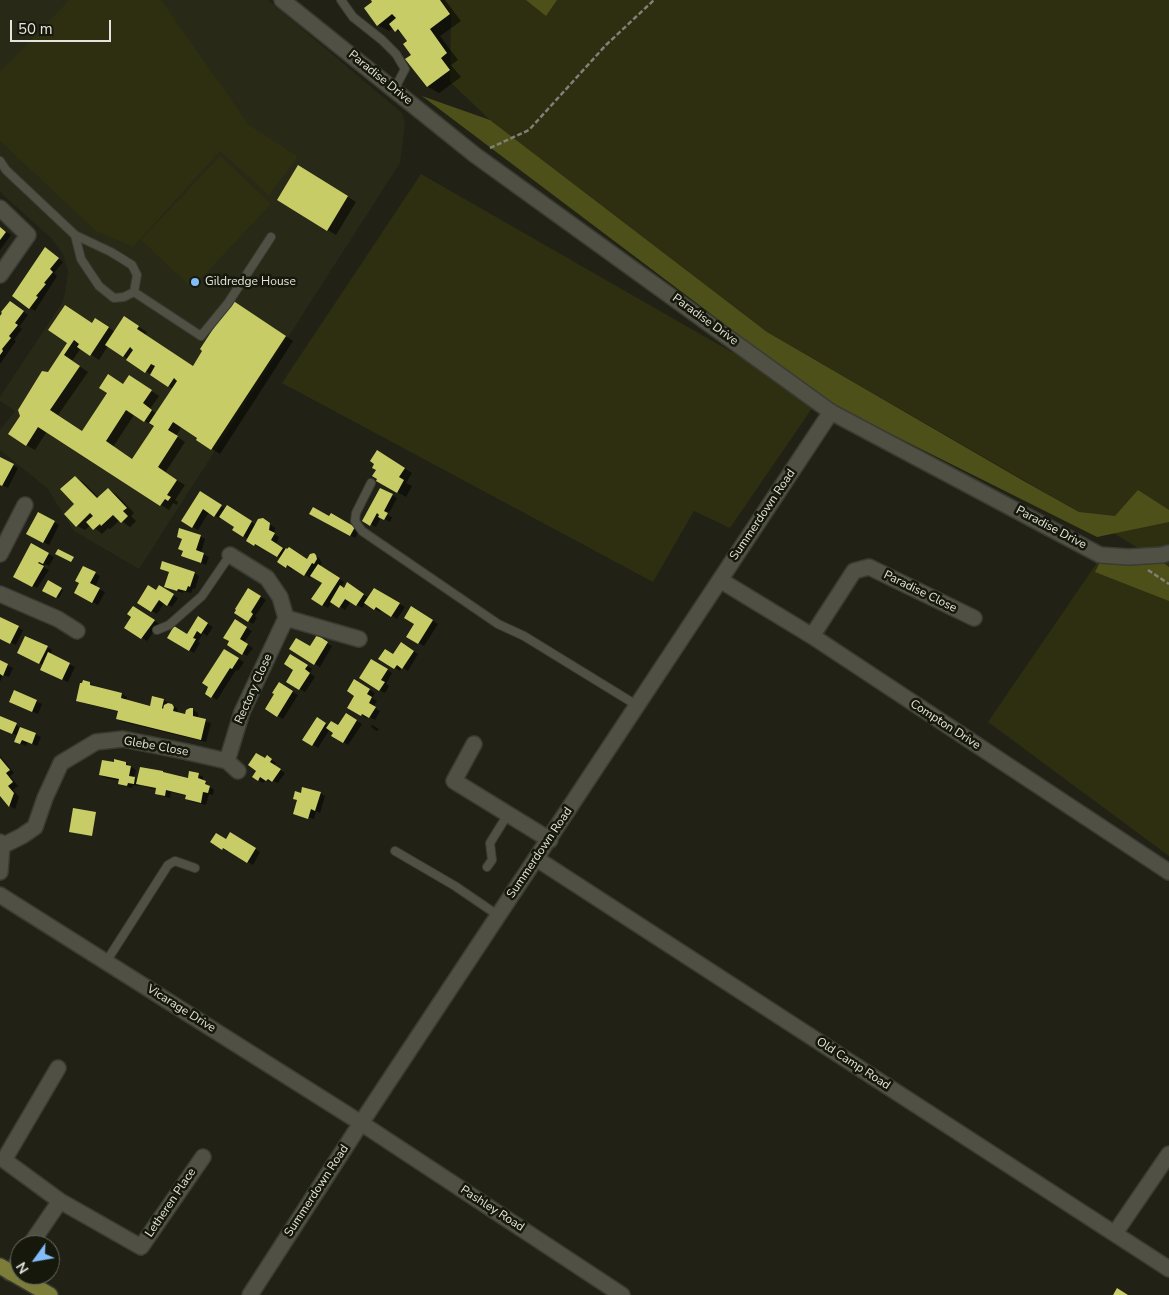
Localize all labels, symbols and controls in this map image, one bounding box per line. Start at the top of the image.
scale bar [12,10,114,42]
text: 50 m [18,19,53,39]
street label: Paradise Drive [345,48,415,108]
place label: Gildredge House [205,275,296,289]
marker: Gildredge House [189,276,201,288]
street label: Paradise Drive [669,291,741,349]
street label: Summerdown Road [727,467,799,563]
street label: Paradise Drive [1013,503,1089,553]
street label: Paradise Close [881,568,959,616]
street label: Rectory Close [232,652,276,726]
street label: Compton Drive [907,697,983,753]
street label: Glebe Close [123,734,189,760]
street label: Summerdown Road [504,805,576,901]
street label: Vicarage Drive [144,982,218,1036]
street label: Old Camp Road [813,1035,893,1093]
street label: Summerdown Road [282,1142,352,1240]
street label: Letheren Place [143,1166,199,1240]
street label: Pashley Road [457,1183,527,1235]
north arrow [10,1235,60,1285]
text: N [12,1258,34,1277]

